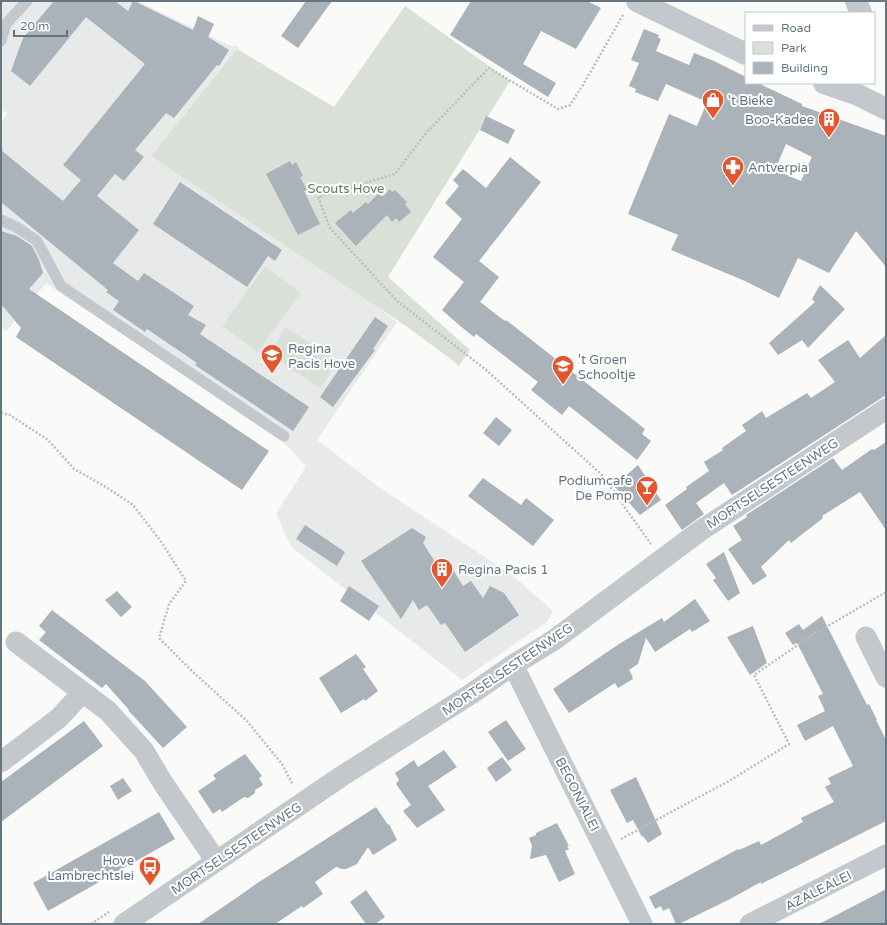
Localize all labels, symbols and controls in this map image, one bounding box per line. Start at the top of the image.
scale bar [14,12,67,38]
legend [745,12,875,84]
text: 20 m [20,19,49,33]
text: Road [781,21,811,35]
text: Park [781,41,807,55]
text: Building [781,61,828,75]
shop icon: 't Bieke [700,87,726,120]
place label: 't Bieke [728,93,773,109]
building icon: Boo-Kadee [816,106,842,139]
place label: Boo-Kadee [745,112,814,128]
pharmacy icon: Antverpia [720,154,746,187]
place label: Antverpia [748,160,808,176]
park label: Scouts Hove [308,181,384,197]
place label: Regina Pacis Hove [288,341,355,372]
school or university icon: Regina Pacis Hove [259,342,285,375]
place label: 't Groen Schooltje [578,352,636,383]
school or university icon: 't Groen Schooltje [550,353,576,386]
street label: MORTSELSESTEENWEG [704,435,841,532]
place label: Podiumcafe De Pomp [558,473,632,504]
bar icon: Podiumcafe De Pomp [634,474,660,507]
building icon: Regina Pacis 1 [429,556,455,589]
place label: Regina Pacis 1 [458,562,548,578]
street label: MORTSELSESTEENWEG [439,620,576,720]
street label: BEGONIALEI [552,755,603,834]
street label: MORTSELSESTEENWEG [168,799,305,899]
place label: Hove Lambrechtslei [47,853,134,884]
bus stop icon: Hove Lambrechtslei [137,854,163,887]
street label: AZALEALEI [782,867,854,915]

